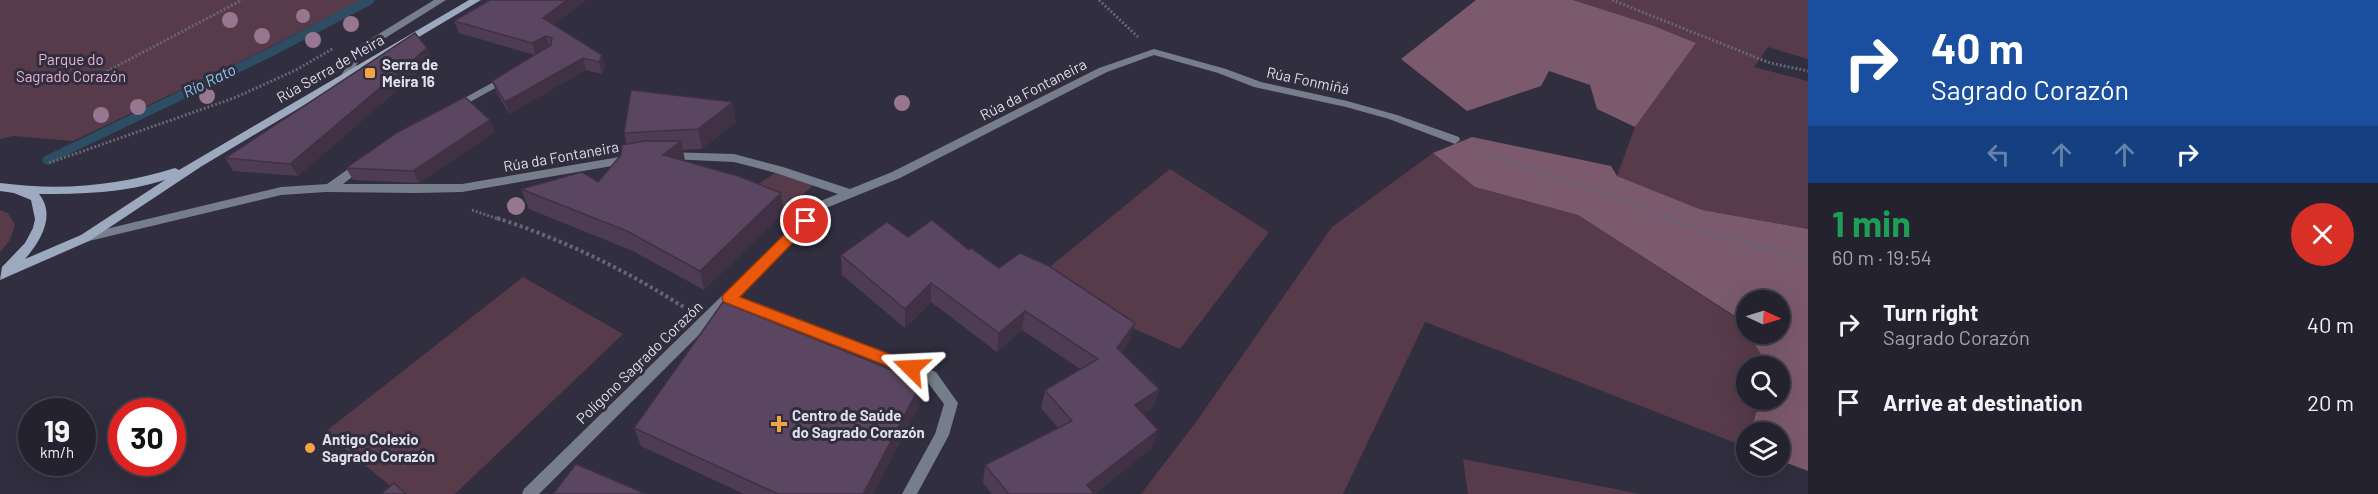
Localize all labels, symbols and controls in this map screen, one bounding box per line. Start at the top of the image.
text: 40 m [1931,22,2024,72]
icon: right [1832,24,1910,102]
street label: Rúa Serra de Meira [273,30,387,106]
park label: Parque do Sagrado Corazón [16,50,126,85]
street label: Rúa da Fontaneira [977,54,1089,124]
place label: Serra de Meira 16 [382,55,438,90]
water label: Río Rato [180,59,238,101]
street label: Rúa Fonmiñá [1265,62,1351,98]
marker: Serra de Meira 16 [363,66,377,80]
text: Sagrado Corazón [1931,73,2129,105]
street label: Rúa da Fontaneira [502,137,620,175]
icon: left [1982,138,2015,171]
icon: ahead [2045,138,2078,171]
icon: ahead [2108,138,2141,171]
icon: right [2171,138,2204,171]
pin [780,195,831,246]
text: 1 min [1832,201,1911,244]
button: close [2291,203,2354,266]
icon: arrive [789,204,822,237]
text: 60 m · 19:54 [1832,245,1932,269]
north arrow [1736,290,1790,344]
map controls [1736,290,1790,476]
street label: Polígono Sagrado Corazón [572,297,706,427]
text: Turn right [1883,299,1978,325]
icon: right [1832,308,1865,341]
text: 40 m [2307,311,2354,337]
text: Sagrado Corazón [1883,325,2030,349]
position arrow [879,336,943,400]
button: search [1736,356,1790,410]
icon: arrive [1832,386,1865,419]
text: Arrive at destination [1883,389,2082,415]
text: 20 m [2307,389,2354,415]
speed limit sign: 30 [108,398,186,476]
place label: Centro de Saúde do Sagrado Corazón [792,406,925,441]
text: 19 [44,412,70,448]
marker: Centro de Saúde do Sagrado Corazón [770,415,788,433]
button: layers [1736,422,1790,476]
place label: Antigo Colexio Sagrado Corazón [322,430,435,465]
marker: Antigo Colexio Sagrado Corazón [303,441,317,455]
text: km/h [40,443,74,461]

